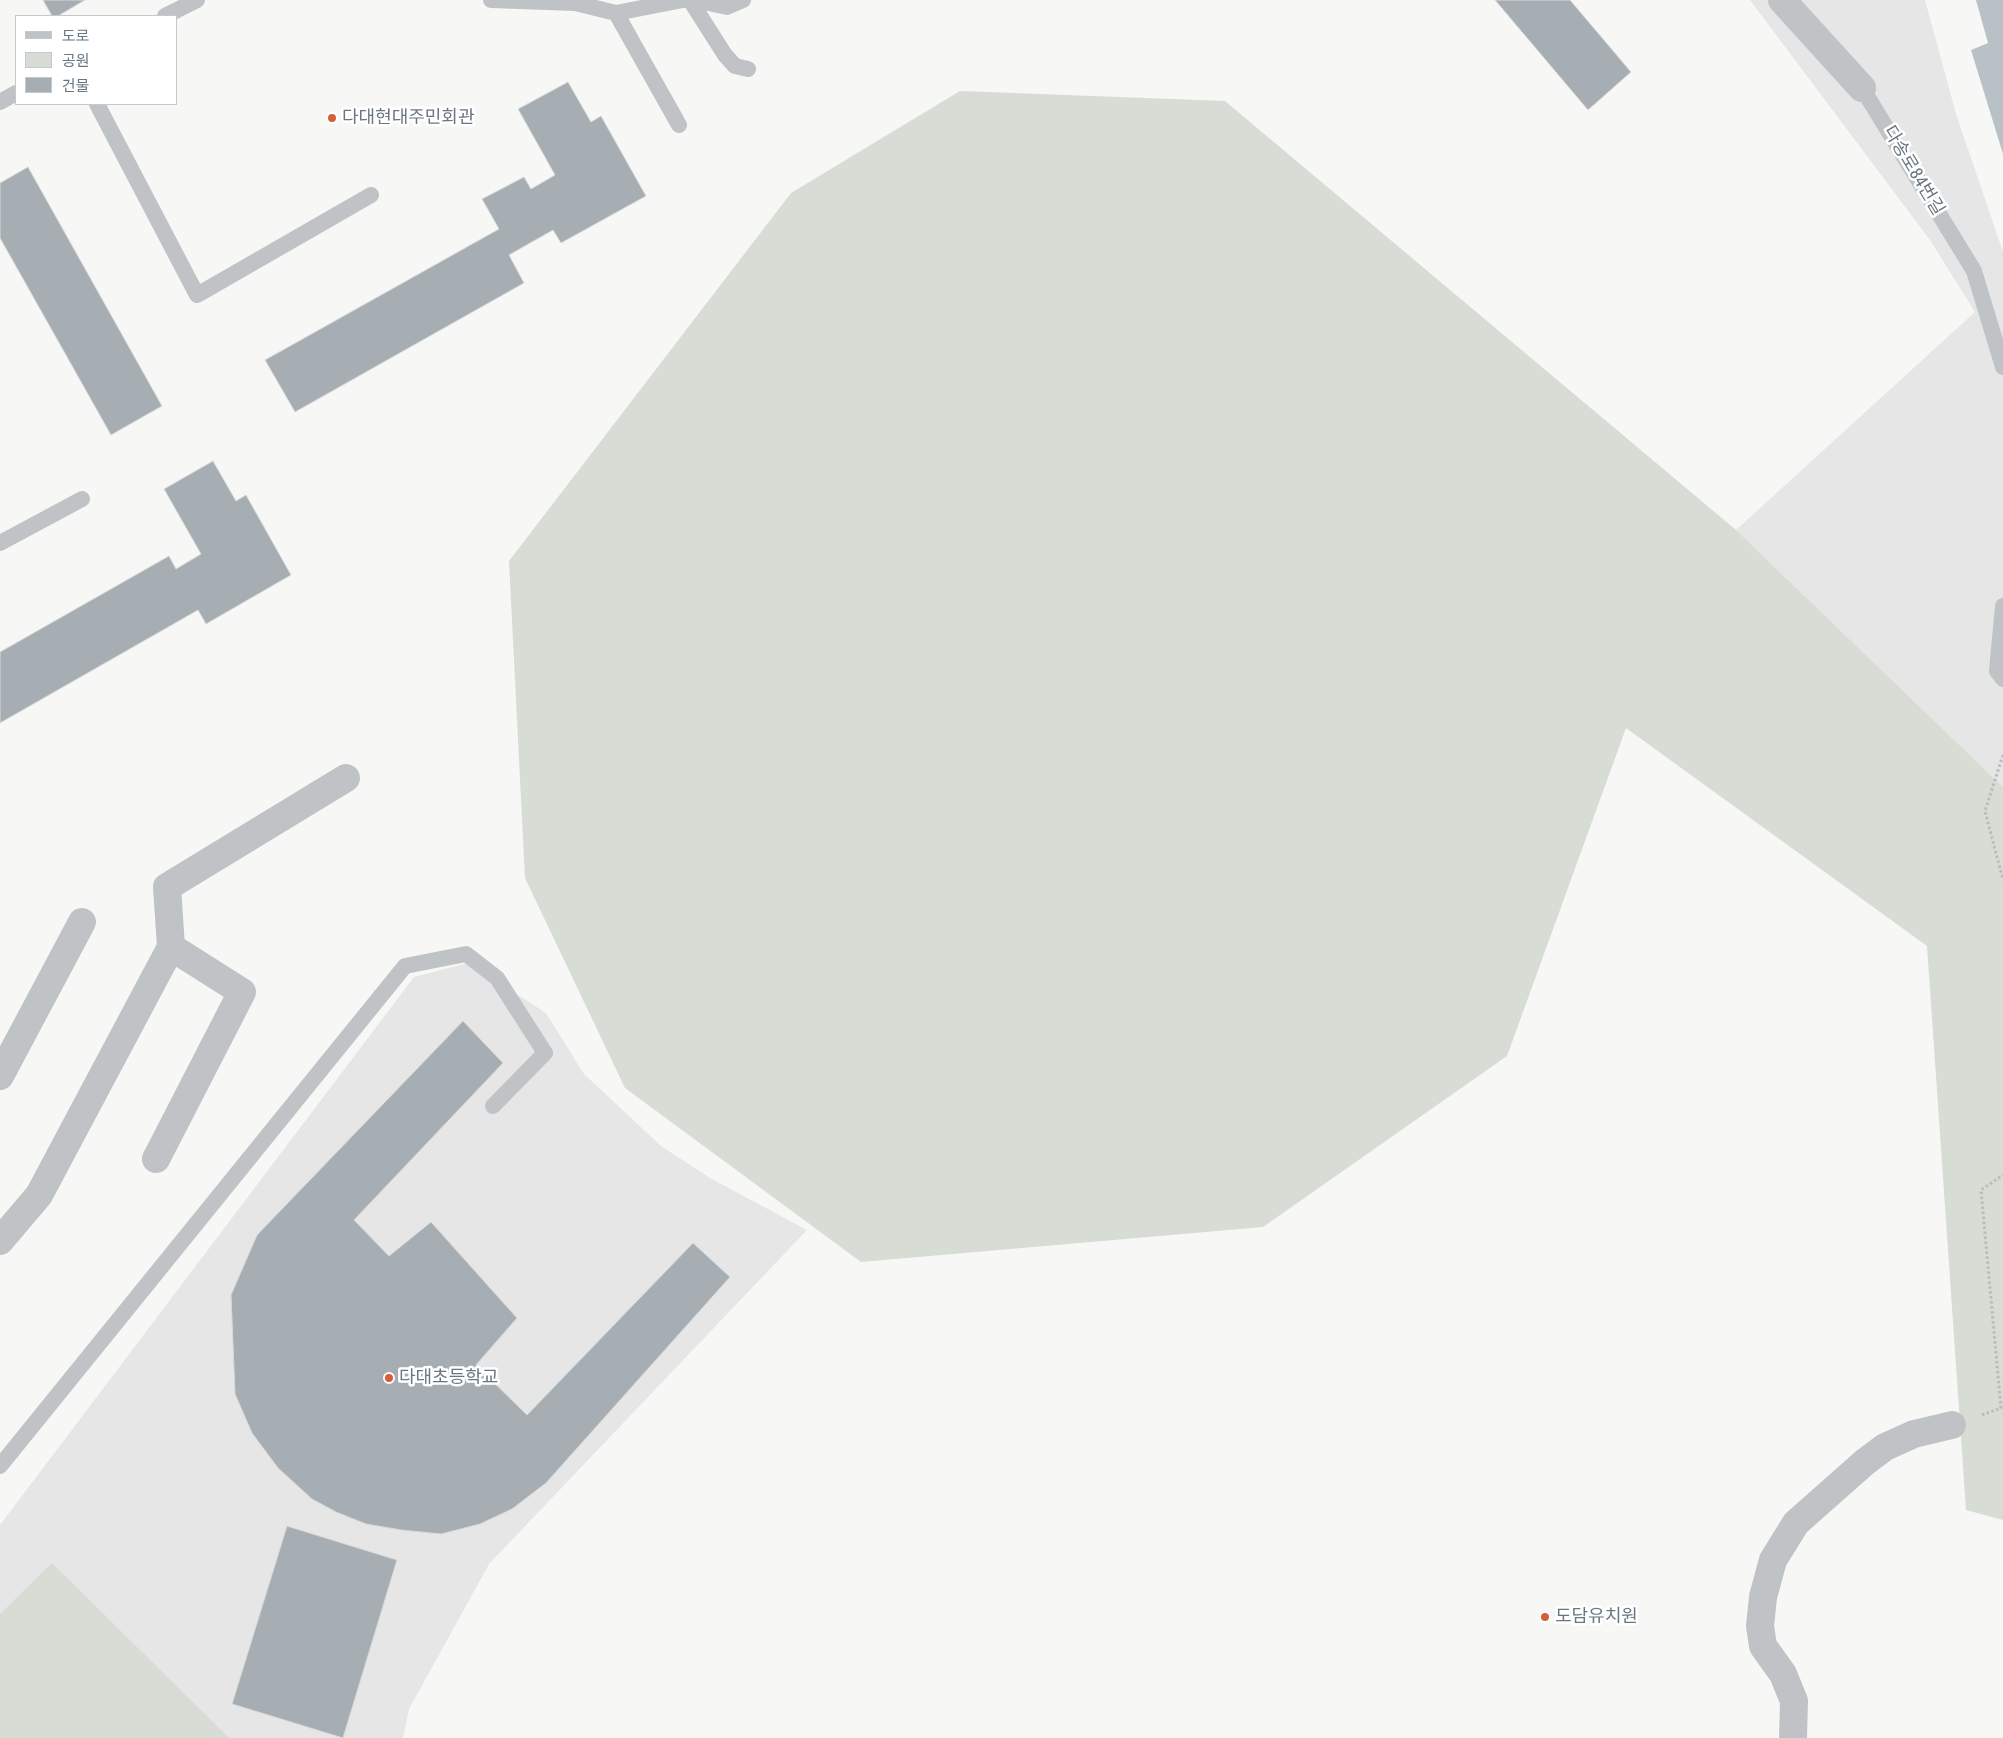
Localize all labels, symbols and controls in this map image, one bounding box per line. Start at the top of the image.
legend [15,15,178,105]
text: 도로 [62,27,90,45]
text: 공원 [62,52,90,70]
text: 건물 [62,77,90,95]
place label: 다대현대주민회관 [342,107,474,129]
marker: 다대현대주민회관 [326,112,338,124]
street label: 다송로84번길 [1878,122,1948,220]
place label: 다대초등학교 [399,1367,498,1389]
marker: 다대초등학교 [383,1372,395,1384]
place label: 도담유치원 [1555,1606,1638,1628]
marker: 도담유치원 [1539,1611,1551,1623]

